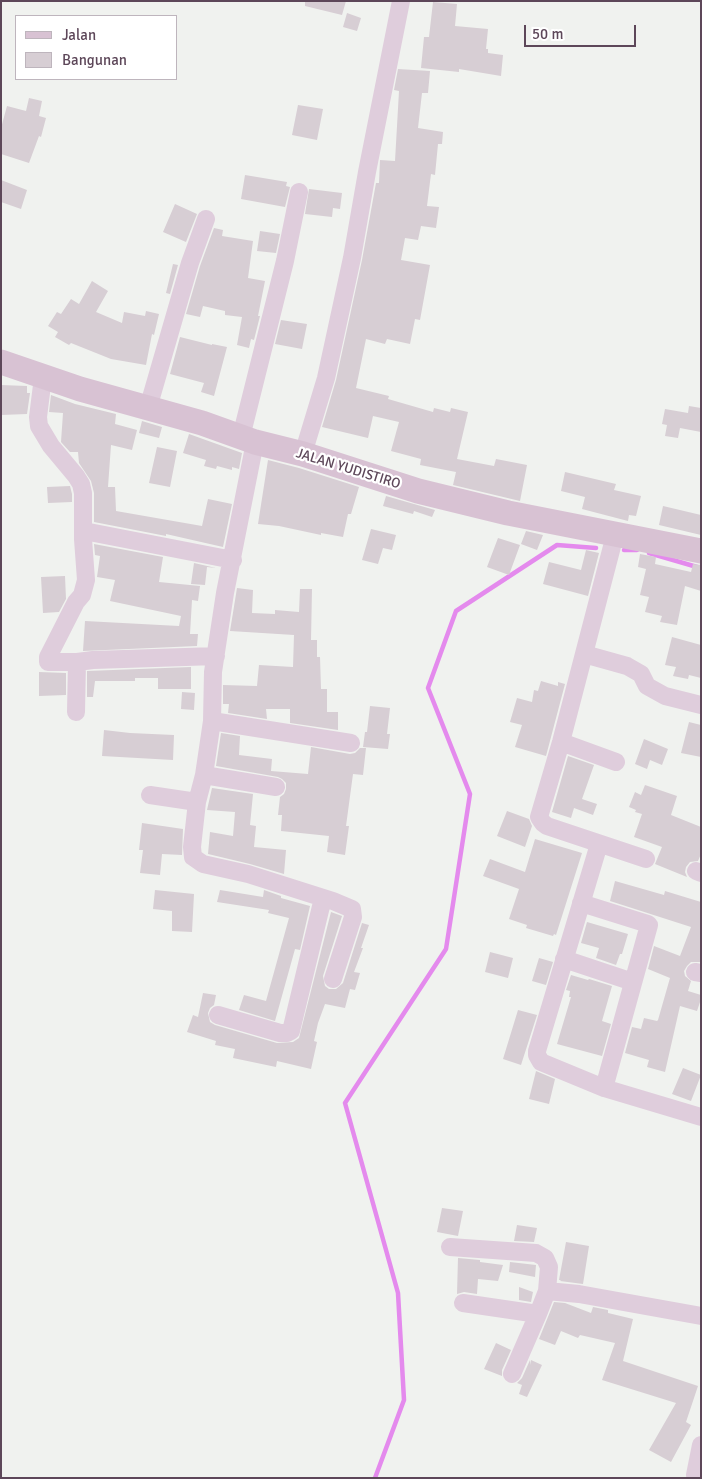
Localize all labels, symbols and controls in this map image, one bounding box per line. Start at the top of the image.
legend [15,15,178,80]
scale bar [527,15,640,47]
text: 50 m [532,25,563,43]
text: Jalan [62,26,96,44]
text: Bangunan [62,51,127,69]
street label: JALAN YUDISTIRO [294,445,402,493]

